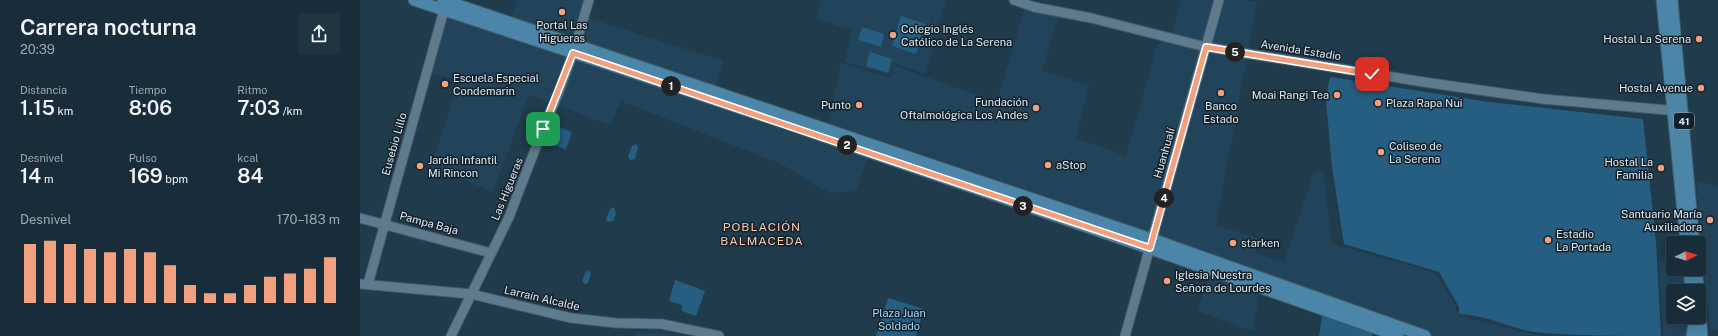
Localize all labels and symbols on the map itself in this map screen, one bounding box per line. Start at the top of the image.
marker: Portal Las Higueras [557,7,567,17]
place label: Portal Las Higueras [536,19,588,44]
place label: Colegio Inglés Católico de La Serena [901,23,1012,48]
marker: Colegio Inglés Católico de La Serena [888,30,898,40]
place label: Hostal La Serena [1603,33,1691,45]
marker: Hostal La Serena [1694,34,1704,44]
street label: Avenida Estadio [1260,38,1342,62]
pin: 5 [1225,42,1245,62]
pin [1355,57,1389,91]
place label: Escuela Especial Condemarin [453,72,539,97]
pin: 1 [661,76,681,96]
marker: Escuela Especial Condemarin [440,79,450,89]
place label: Hostal Avenue [1619,82,1693,94]
marker: Hostal Avenue [1696,83,1706,93]
marker: Banco Estado [1216,88,1226,98]
place label: Moai Rangi Tea [1252,89,1329,101]
marker: Moai Rangi Tea [1332,90,1342,100]
place label: Fundación Oftalmológica Los Andes [900,96,1028,121]
place label: Plaza Rapa Nui [1386,97,1463,109]
marker: Plaza Rapa Nui [1373,98,1383,108]
place label: Punto [821,99,851,111]
marker: Punto [854,100,864,110]
place label: Banco Estado [1203,100,1239,125]
marker: Fundación Oftalmológica Los Andes [1031,103,1041,113]
street label: Eusebio Lillo [379,111,409,177]
pin [526,112,560,146]
road number: 41 [1674,113,1694,129]
street label: Huanhualí [1151,126,1177,180]
pin: 2 [837,135,857,155]
place label: Coliseo de La Serena [1389,140,1442,165]
marker: Coliseo de La Serena [1376,147,1386,157]
place label: Jardin Infantil Mi Rincon [428,154,497,179]
street label: Las Higueras [489,156,525,222]
place label: Hostal La Familia [1604,156,1653,181]
place label: aStop [1056,159,1087,171]
marker: aStop [1043,160,1053,170]
marker: Jardin Infantil Mi Rincon [415,161,425,171]
marker: Hostal La Familia [1656,163,1666,173]
pin: 4 [1154,188,1174,208]
pin: 3 [1013,196,1033,216]
place label: Santuario María Auxiliadora [1621,208,1702,233]
street label: Pampa Baja [398,209,460,237]
marker: Santuario María Auxiliadora [1705,215,1715,225]
district label: POBLACIÓN BALMACEDA [720,220,804,248]
place label: Estadio La Portada [1556,228,1611,253]
marker: Estadio La Portada [1543,235,1553,245]
north arrow [1666,236,1706,276]
place label: starken [1241,237,1280,249]
marker: starken [1228,238,1238,248]
place label: Iglesia Nuestra Señora de Lourdes [1175,269,1271,294]
marker: Iglesia Nuestra Señora de Lourdes [1162,276,1172,286]
street label: Larraín Alcalde [503,283,581,313]
park label: Plaza Juan Soldado [872,307,926,332]

